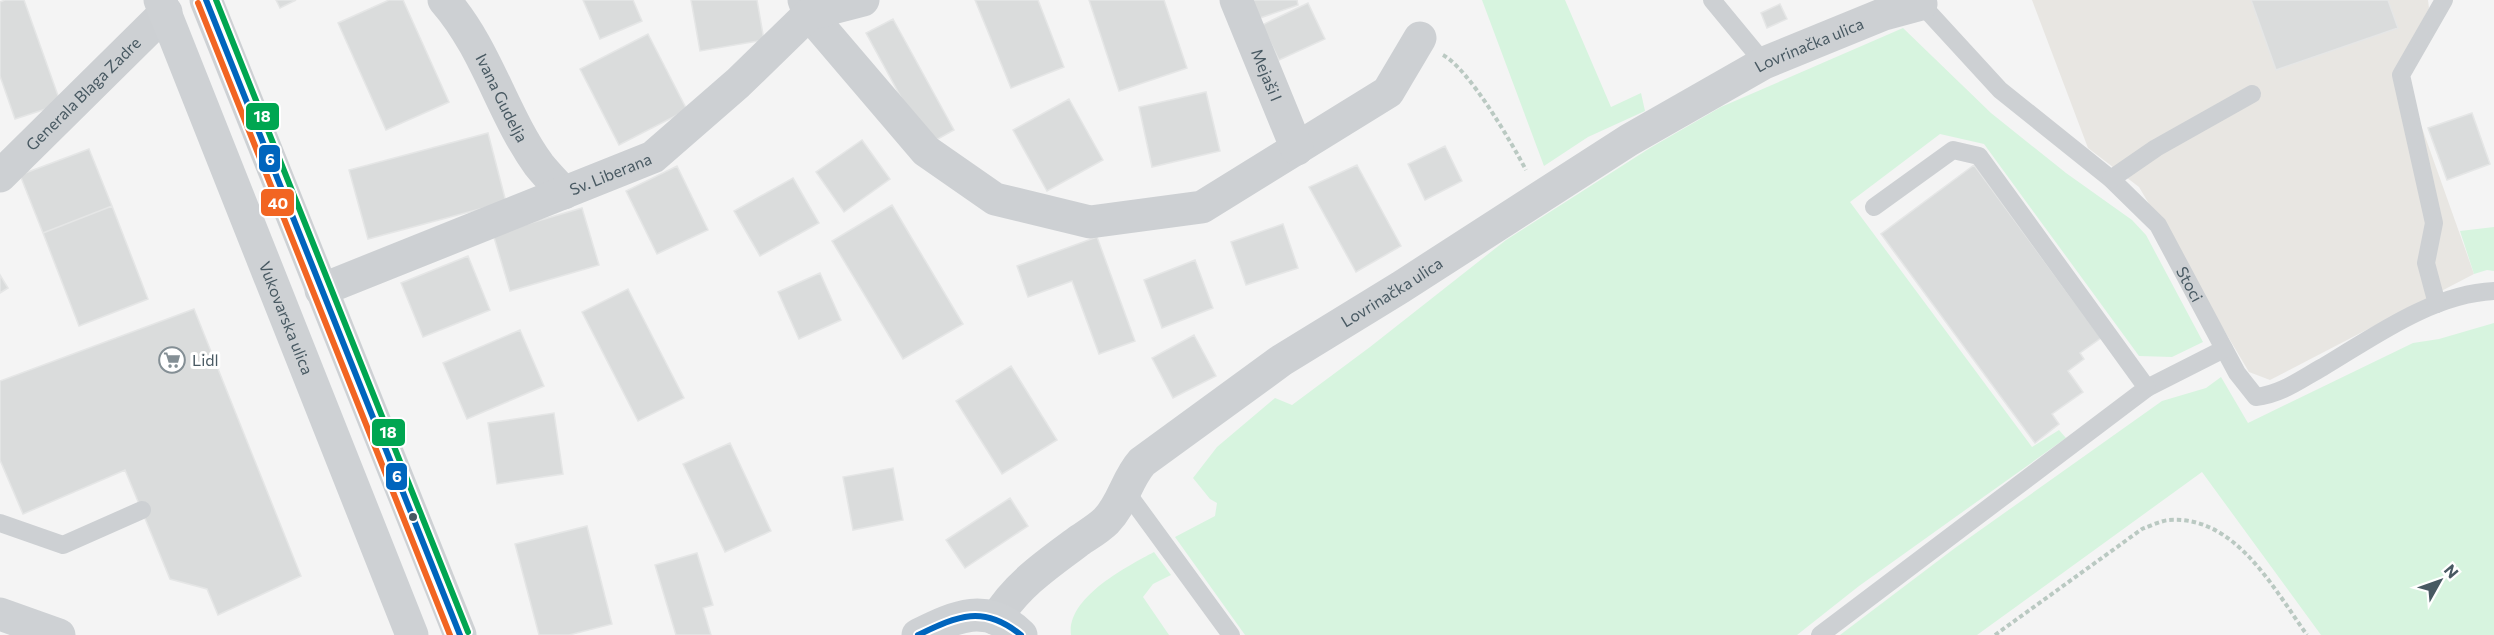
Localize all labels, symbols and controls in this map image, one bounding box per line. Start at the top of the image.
street label: Lovrinačka ulica [1751,13,1866,76]
street label: Generala Blaga Zadre [22,33,144,154]
street label: Mejaši I [1248,46,1286,104]
street label: Ivana Gudelja [472,50,532,145]
line badge: 18 [245,102,280,131]
text: 18 [253,106,271,125]
line badge: 6 [258,144,281,173]
text: 6 [265,149,275,168]
street label: Sv. Liberana [567,149,654,198]
line badge: 40 [260,188,295,217]
text: 40 [268,193,288,212]
street label: Lovrinačka ulica [1337,253,1446,331]
street label: Vukovarska ulica [256,258,318,377]
street label: Stoci [2173,263,2207,305]
supermarket icon: Lidl [157,345,187,375]
place label: Lidl [192,350,219,369]
line badge: 18 [371,418,406,447]
text: 18 [379,422,397,441]
line badge: 6 [385,462,408,491]
text: 6 [392,466,402,485]
unlabelled marker [407,511,419,523]
north arrow [2410,551,2470,611]
text: N [2441,560,2463,582]

